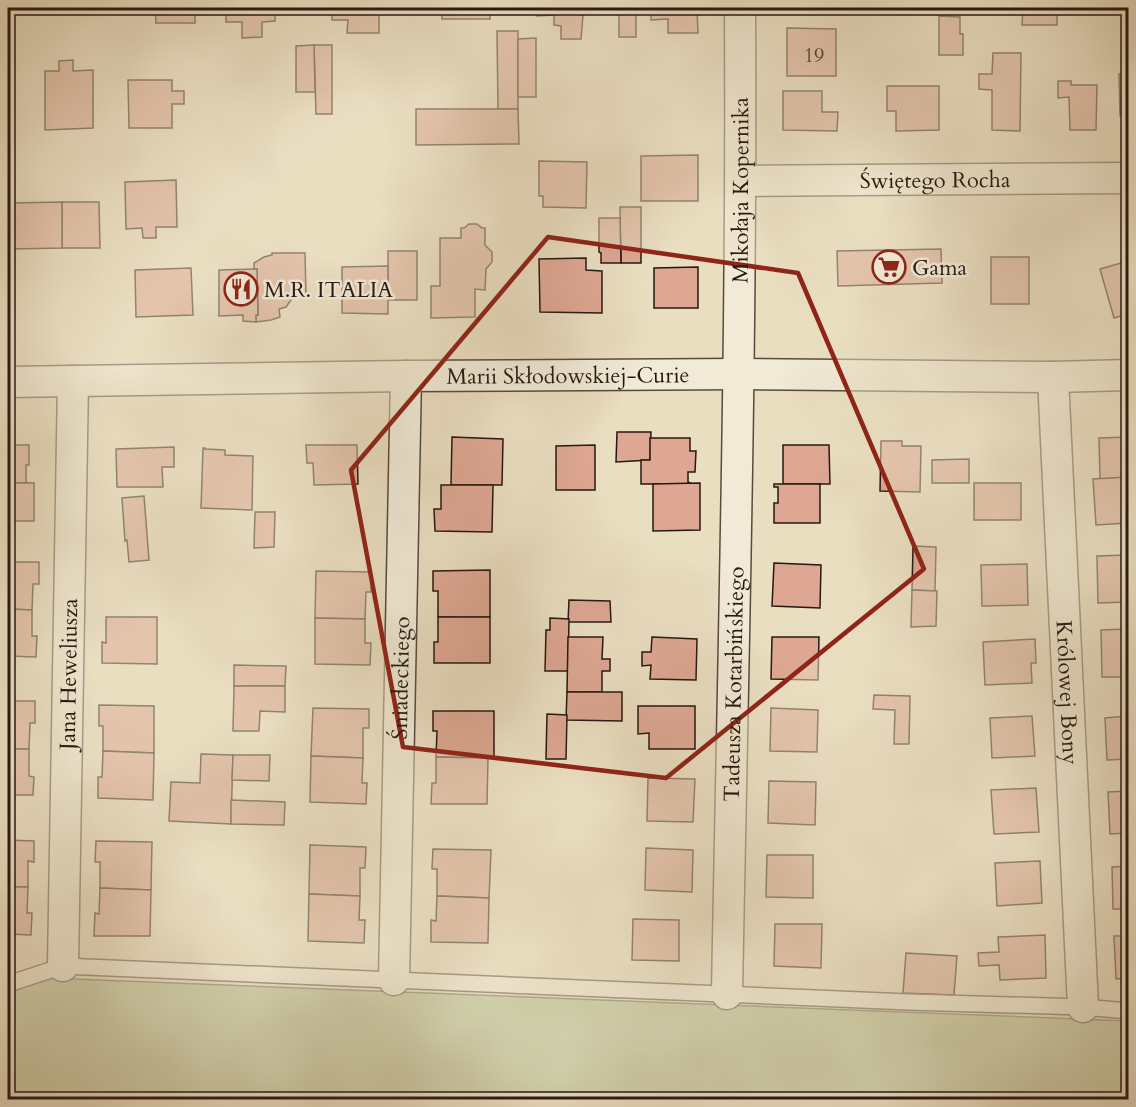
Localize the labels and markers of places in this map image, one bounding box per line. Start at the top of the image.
supermarket icon: Gama [871,249,907,285]
place label: Gama [912,253,968,283]
restaurant icon: M.R. ITALIA [223,271,259,307]
place label: M.R. ITALIA [264,275,393,305]

